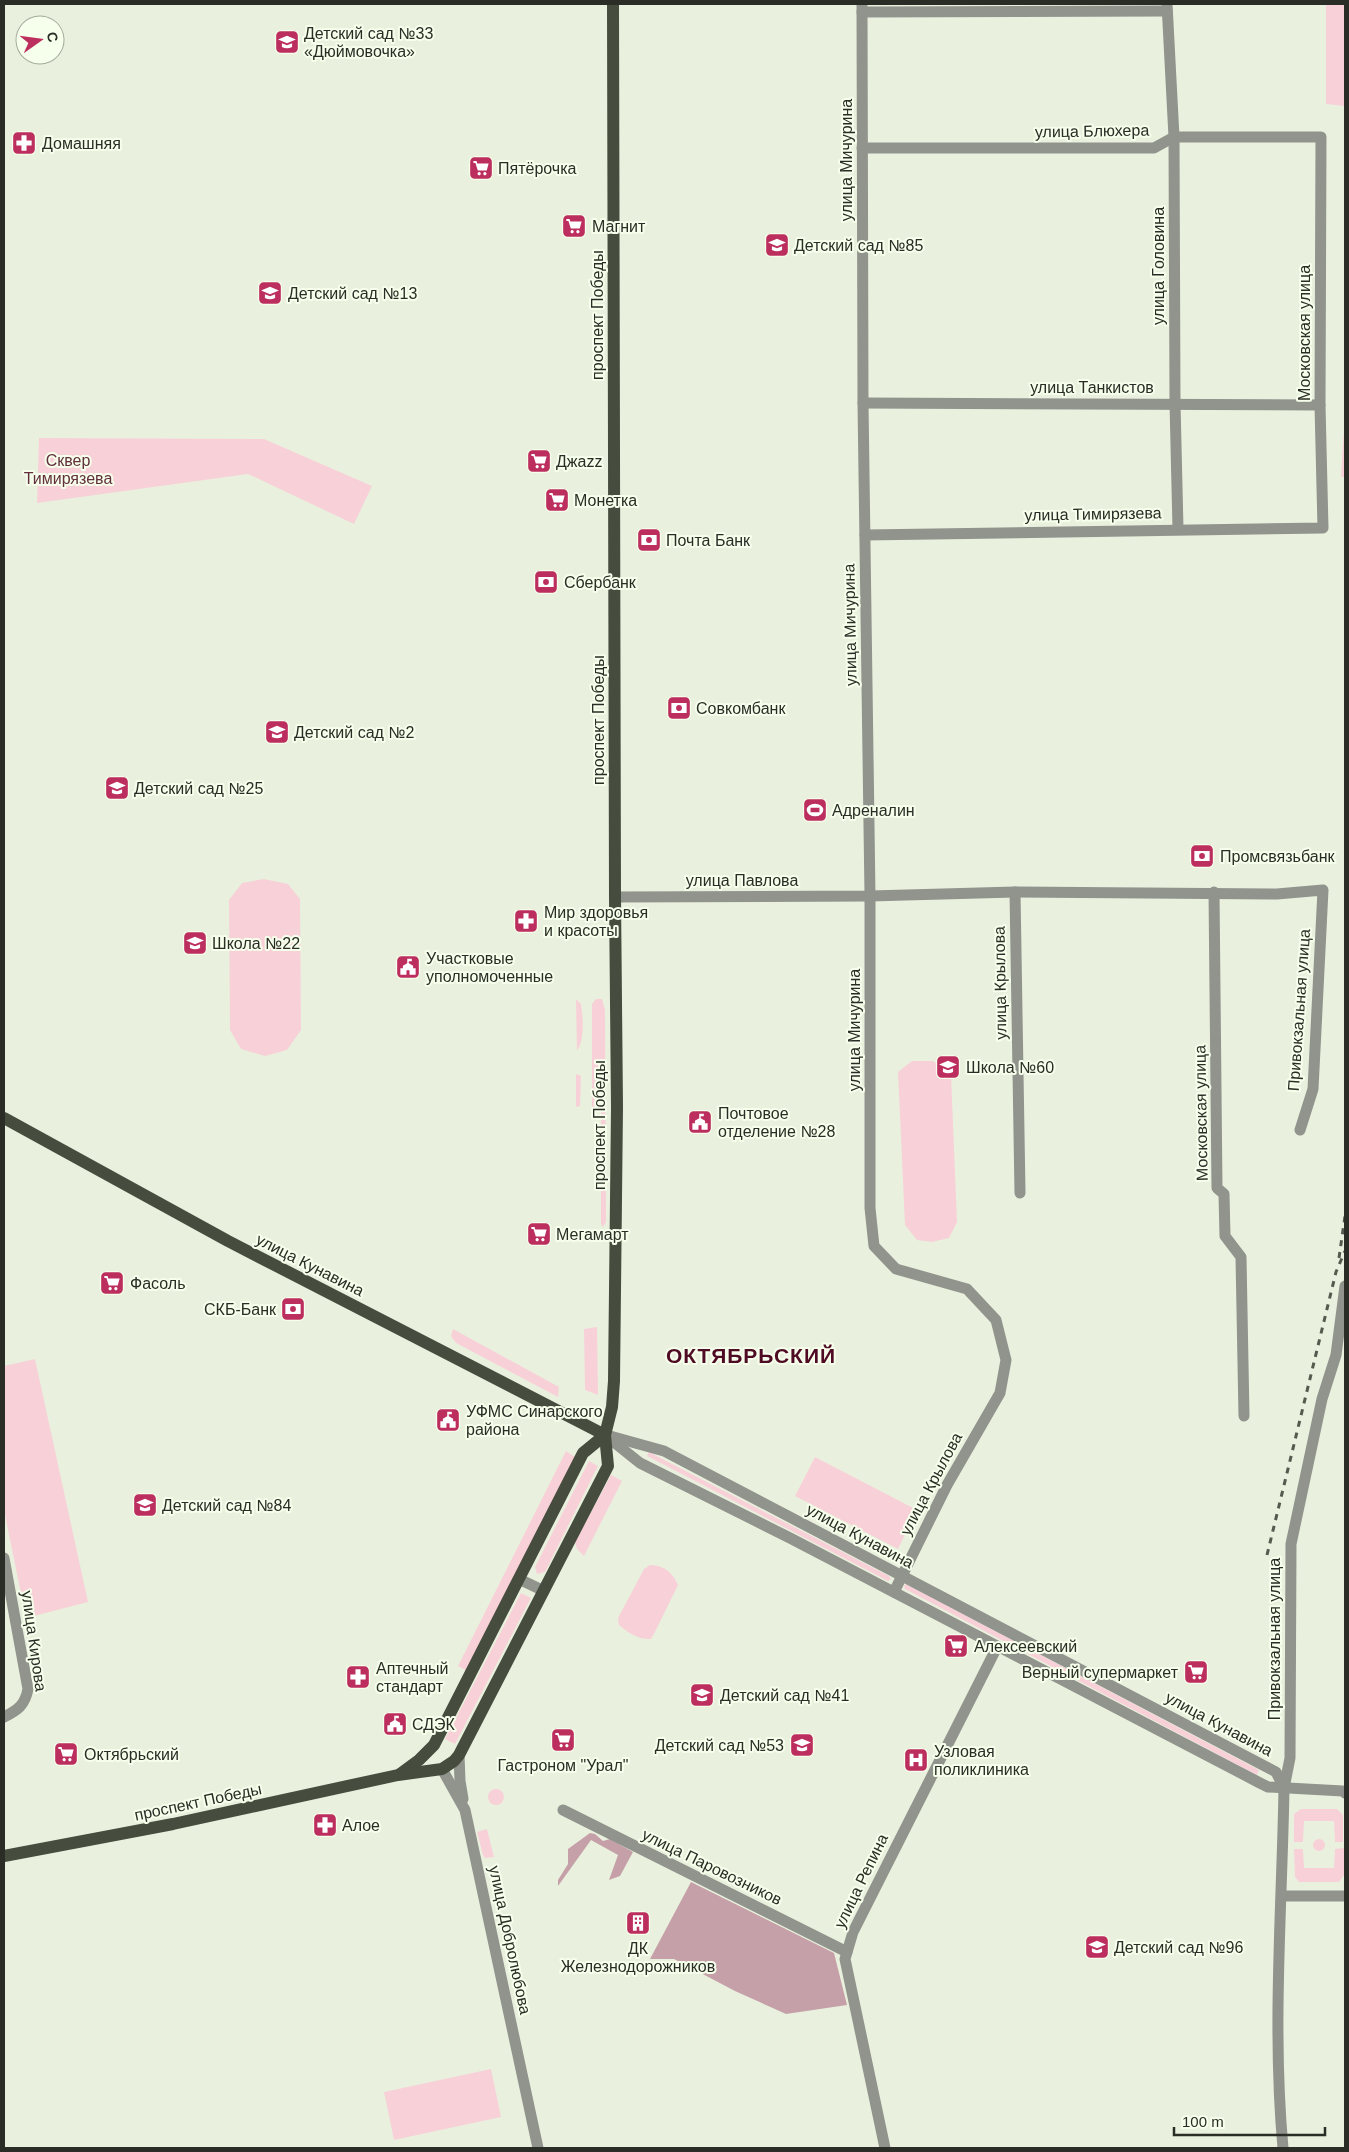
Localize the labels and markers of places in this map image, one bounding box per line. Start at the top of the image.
place label: Детский сад №33 «Дюймовочка» [304,25,433,60]
school or university icon: Детский сад №33 «Дюймовочка» [274,29,300,55]
pharmacy icon: Домашняя [11,130,37,156]
place label: Домашняя [42,135,121,152]
supermarket icon: Пятёрочка [468,155,494,181]
place label: Пятёрочка [498,160,577,177]
supermarket icon: Магнит [561,213,587,239]
place label: Магнит [592,218,646,235]
school or university icon: Детский сад №85 [764,232,790,258]
place label: Детский сад №85 [794,237,923,254]
school or university icon: Детский сад №13 [257,280,283,306]
place label: Детский сад №13 [288,285,417,302]
supermarket icon: Джаzz [526,448,552,474]
place label: Джаzz [556,453,602,470]
supermarket icon: Монетка [544,487,570,513]
place label: Монетка [574,492,637,509]
bank icon: Почта Банк [636,527,662,553]
place label: Почта Банк [666,532,751,549]
bank icon: Сбербанк [533,569,559,595]
place label: Сбербанк [564,574,637,591]
bank icon: Совкомбанк [666,695,692,721]
place label: Совкомбанк [696,700,786,717]
school or university icon: Детский сад №2 [264,719,290,745]
place label: Детский сад №2 [294,724,415,741]
school or university icon: Детский сад №25 [104,775,130,801]
place label: Детский сад №25 [134,780,263,797]
sports icon: Адреналин [802,797,828,823]
place label: Адреналин [832,802,915,819]
bank icon: Промсвязьбанк [1189,843,1215,869]
place label: Промсвязьбанк [1220,848,1335,865]
place label: Мир здоровья и красоты [544,904,648,939]
pharmacy icon: Мир здоровья и красоты [513,908,539,934]
school or university icon: Школа №22 [182,930,208,956]
place label: Школа №22 [212,935,300,952]
place label: Участковые уполномоченные [426,950,553,985]
public building icon: Участковые уполномоченные [395,954,421,980]
school or university icon: Школа №60 [935,1054,961,1080]
place label: Школа №60 [966,1059,1054,1076]
place label: Почтовое отделение №28 [718,1105,835,1140]
public building icon: Почтовое отделение №28 [687,1109,713,1135]
supermarket icon: Мегамарт [526,1221,552,1247]
place label: Мегамарт [556,1226,629,1243]
supermarket icon: Фасоль [99,1270,125,1296]
place label: Фасоль [130,1275,185,1292]
bank icon: СКБ-Банк [280,1296,306,1322]
place label: СКБ-Банк [204,1301,277,1318]
place label: УФМС Синарского района [466,1403,603,1438]
public building icon: УФМС Синарского района [435,1407,461,1433]
school or university icon: Детский сад №84 [132,1492,158,1518]
place label: Детский сад №84 [162,1497,291,1514]
supermarket icon: Алексеевский [943,1633,969,1659]
place label: Алексеевский [974,1638,1077,1655]
supermarket icon: Верный супермаркет [1183,1659,1209,1685]
place label: Аптечный стандарт [376,1660,448,1695]
pharmacy icon: Аптечный стандарт [345,1664,371,1690]
place label: Верный супермаркет [1022,1664,1179,1681]
school or university icon: Детский сад №41 [689,1682,715,1708]
place label: Детский сад №41 [720,1687,849,1704]
public building icon: СДЭК [382,1711,408,1737]
place label: СДЭК [412,1716,456,1733]
supermarket icon: Гастроном "Урал" [550,1727,576,1753]
school or university icon: Детский сад №53 [789,1732,815,1758]
place label: Детский сад №53 [655,1737,784,1754]
supermarket icon: Октябрьский [53,1741,79,1767]
place label: Узловая поликлиника [934,1743,1029,1778]
place label: Октябрьский [84,1746,179,1763]
hospital icon: Узловая поликлиника [903,1747,929,1773]
place label: Гастроном "Урал" [498,1757,628,1774]
pharmacy icon: Алое [312,1812,338,1838]
place label: Алое [342,1817,380,1834]
building icon: ДК Железнодорожников [625,1910,651,1936]
school or university icon: Детский сад №96 [1084,1934,1110,1960]
place label: Детский сад №96 [1114,1939,1243,1956]
place label: ДК Железнодорожников [561,1940,715,1975]

